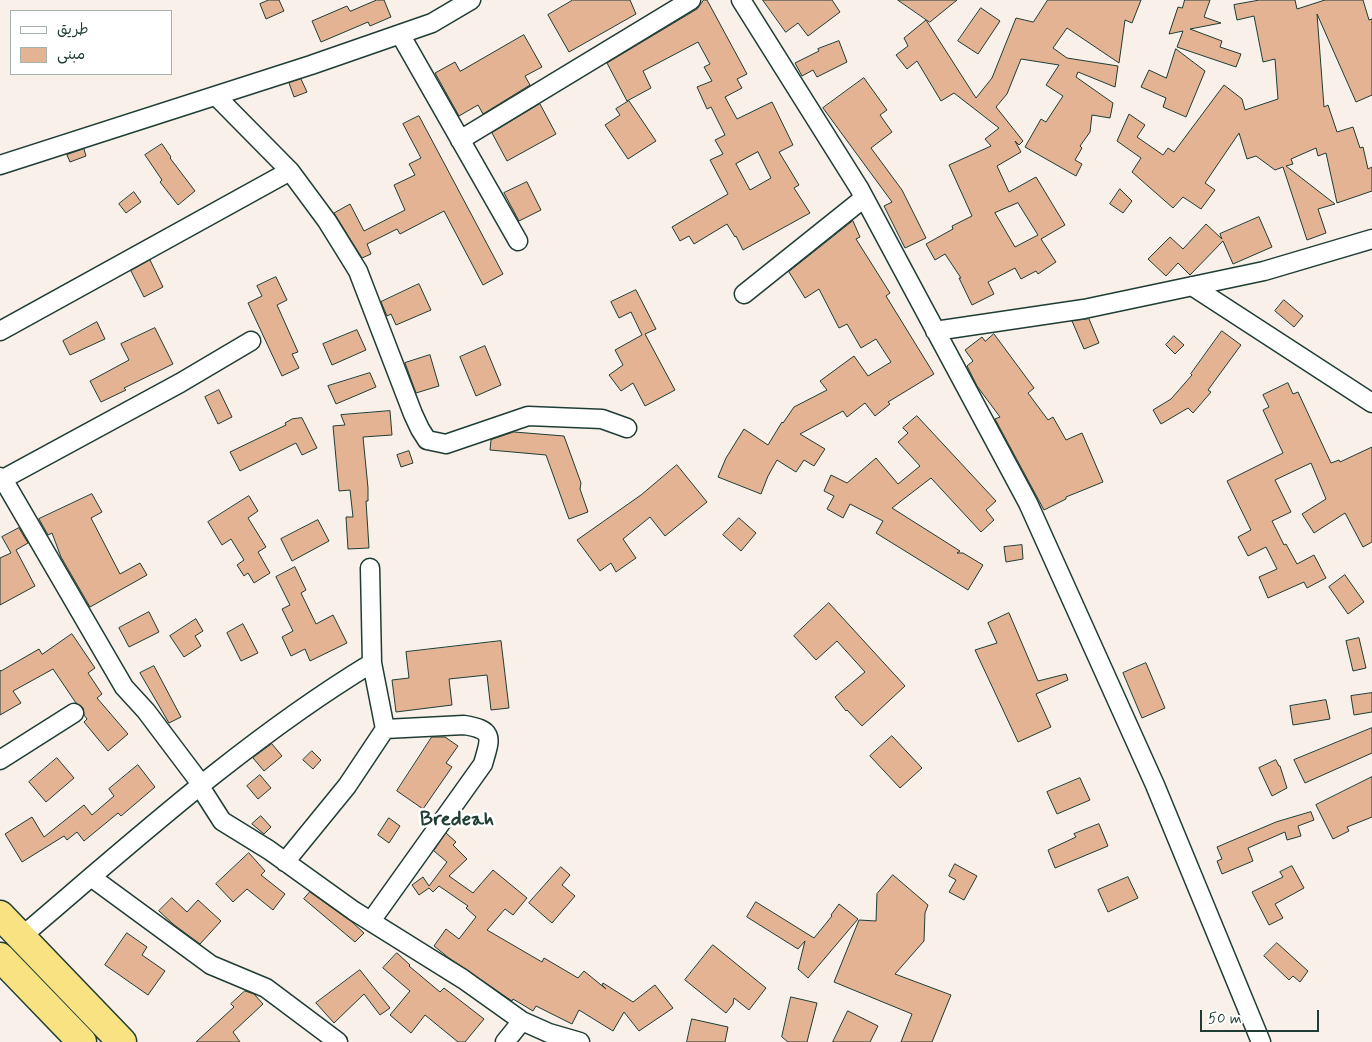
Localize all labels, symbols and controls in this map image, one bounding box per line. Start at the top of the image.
legend [10,10,172,75]
text: طريق [57,20,89,40]
text: مبنى [57,45,85,65]
district label: Bredeah [420,808,494,834]
scale bar [1202,1000,1321,1032]
text: 50 m [1208,1009,1242,1029]

